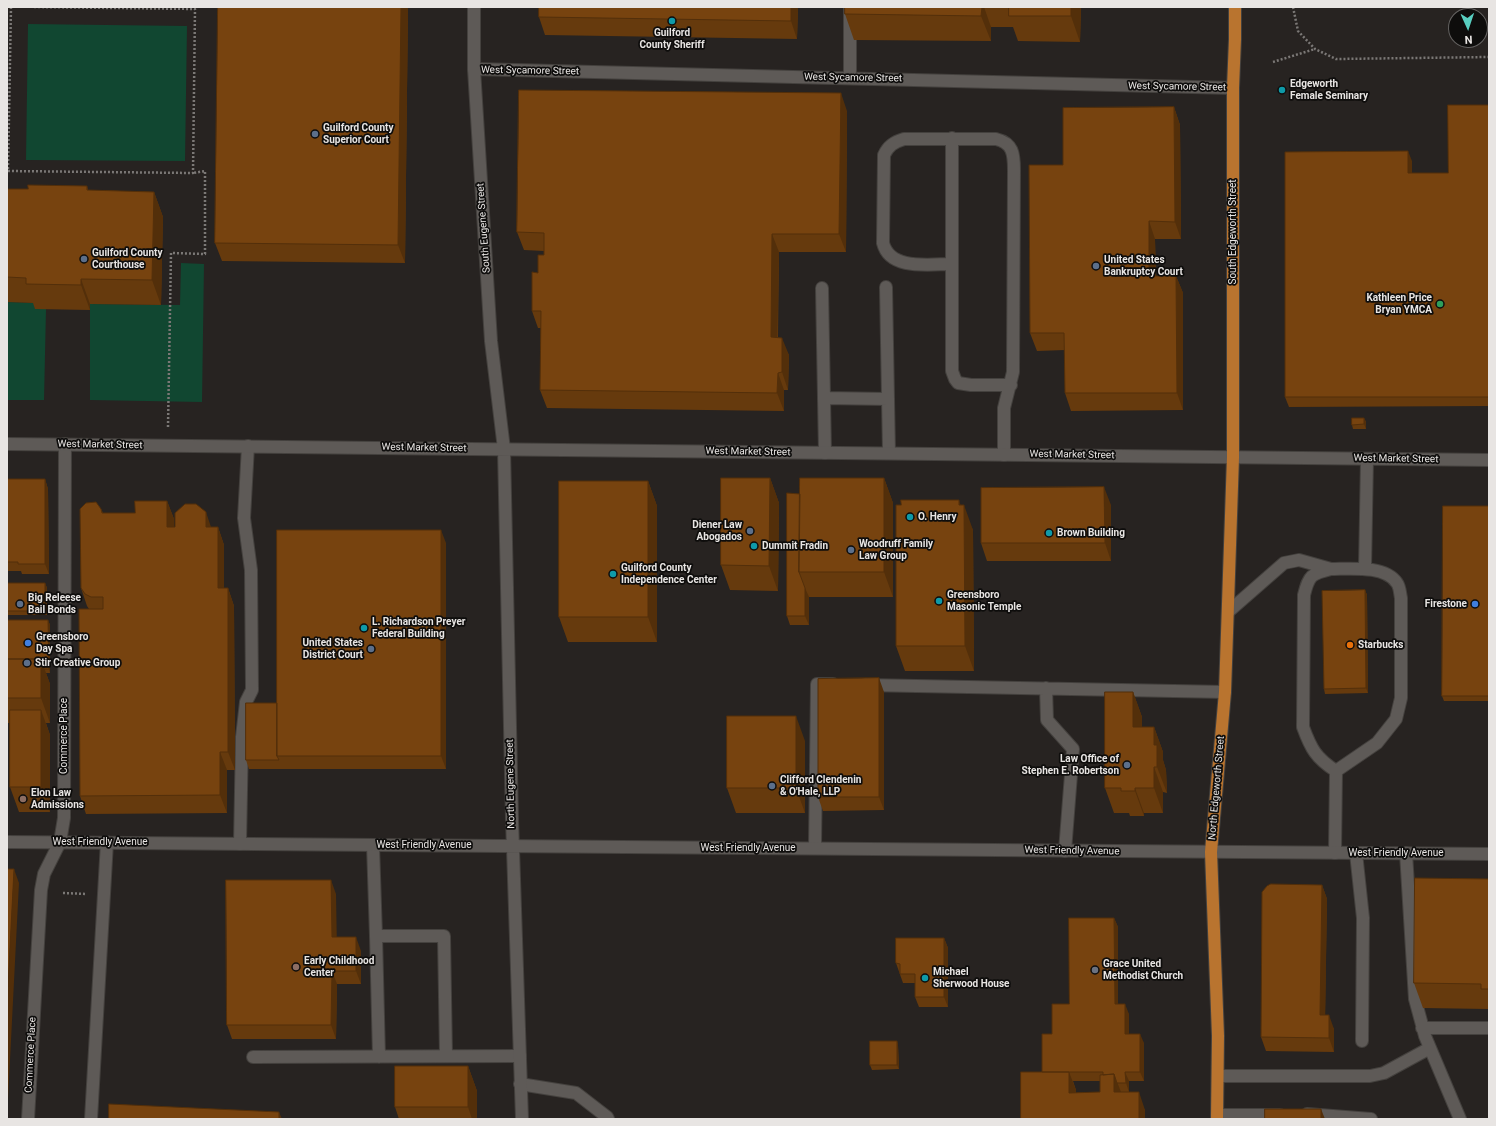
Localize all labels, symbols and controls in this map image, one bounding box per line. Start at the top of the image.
north arrow [1448,8,1488,48]
marker: Guilford County Sheriff [667,16,677,26]
place label: Guilford County Sheriff [640,27,704,50]
text: N [1464,33,1473,46]
street label: West Sycamore Street [481,64,579,78]
street label: West Sycamore Street [804,71,902,85]
place label: Edgeworth Female Seminary [1290,78,1368,102]
street label: West Sycamore Street [1128,80,1226,94]
marker: Edgeworth Female Seminary [1277,85,1287,95]
place label: Guilford County Superior Court [323,122,393,146]
marker: Guilford County Superior Court [310,129,320,139]
street label: South Edgeworth Street [1227,179,1239,285]
street label: South Eugene Street [475,183,493,273]
place label: Guilford County Courthouse [92,247,162,270]
marker: Guilford County Courthouse [79,254,89,264]
place label: United States Bankruptcy Court [1104,254,1183,278]
marker: United States Bankruptcy Court [1091,261,1101,271]
place label: Kathleen Price Bryan YMCA [1366,292,1432,316]
marker: Kathleen Price Bryan YMCA [1435,299,1445,309]
street label: West Market Street [57,438,143,452]
street label: West Market Street [381,441,467,455]
street label: West Market Street [705,445,791,459]
street label: West Market Street [1029,448,1115,462]
street label: West Market Street [1353,452,1439,466]
place label: O. Henry [918,511,957,523]
marker: O. Henry [905,512,915,522]
place label: Diener Law Abogados [692,519,742,542]
marker: Diener Law Abogados [745,526,755,536]
place label: Brown Building [1057,527,1125,539]
marker: Brown Building [1044,528,1054,538]
place label: Woodruff Family Law Group [859,538,933,562]
place label: Dummit Fradin [762,540,828,552]
marker: Dummit Fradin [749,541,759,551]
marker: Woodruff Family Law Group [846,545,856,555]
place label: Guilford County Independence Center [621,562,717,586]
marker: Guilford County Independence Center [608,569,618,579]
place label: Greensboro Masonic Temple [947,589,1021,612]
place label: Big Releese Bail Bonds [28,592,81,616]
marker: Greensboro Masonic Temple [934,596,944,606]
place label: Firestone [1425,598,1467,610]
marker: Big Releese Bail Bonds [15,599,25,609]
marker: Firestone [1470,599,1480,609]
place label: L. Richardson Preyer Federal Building [372,616,465,640]
marker: L. Richardson Preyer Federal Building [359,623,369,633]
place label: Greensboro Day Spa [36,631,88,654]
place label: United States District Court [302,637,363,660]
marker: Greensboro Day Spa [23,638,33,648]
place label: Starbucks [1358,639,1403,651]
marker: Starbucks [1345,640,1355,650]
marker: United States District Court [366,644,376,654]
place label: Stir Creative Group [35,657,120,669]
marker: Stir Creative Group [22,658,32,668]
street label: Commerce Place [58,698,70,774]
street label: North Edgeworth Street [1206,735,1228,841]
street label: North Eugene Street [504,739,518,829]
place label: Law Office of Stephen E. Robertson [1022,753,1119,776]
marker: Law Office of Stephen E. Robertson [1122,760,1132,770]
place label: Clifford Clendenin & O'Hale, LLP [780,774,861,798]
marker: Clifford Clendenin & O'Hale, LLP [767,781,777,791]
place label: Elon Law Admissions [31,787,84,810]
marker: Elon Law Admissions [18,794,28,804]
street label: West Friendly Avenue [53,836,147,848]
street label: West Friendly Avenue [377,839,471,851]
street label: West Friendly Avenue [701,842,795,854]
street label: West Friendly Avenue [1024,844,1120,858]
street label: West Friendly Avenue [1349,847,1443,859]
place label: Early Childhood Center [304,955,374,978]
place label: Grace United Methodist Church [1103,958,1183,982]
marker: Early Childhood Center [291,962,301,972]
marker: Grace United Methodist Church [1090,965,1100,975]
place label: Michael Sherwood House [933,966,1009,990]
marker: Michael Sherwood House [920,973,930,983]
street label: Commerce Place [23,1017,39,1093]

